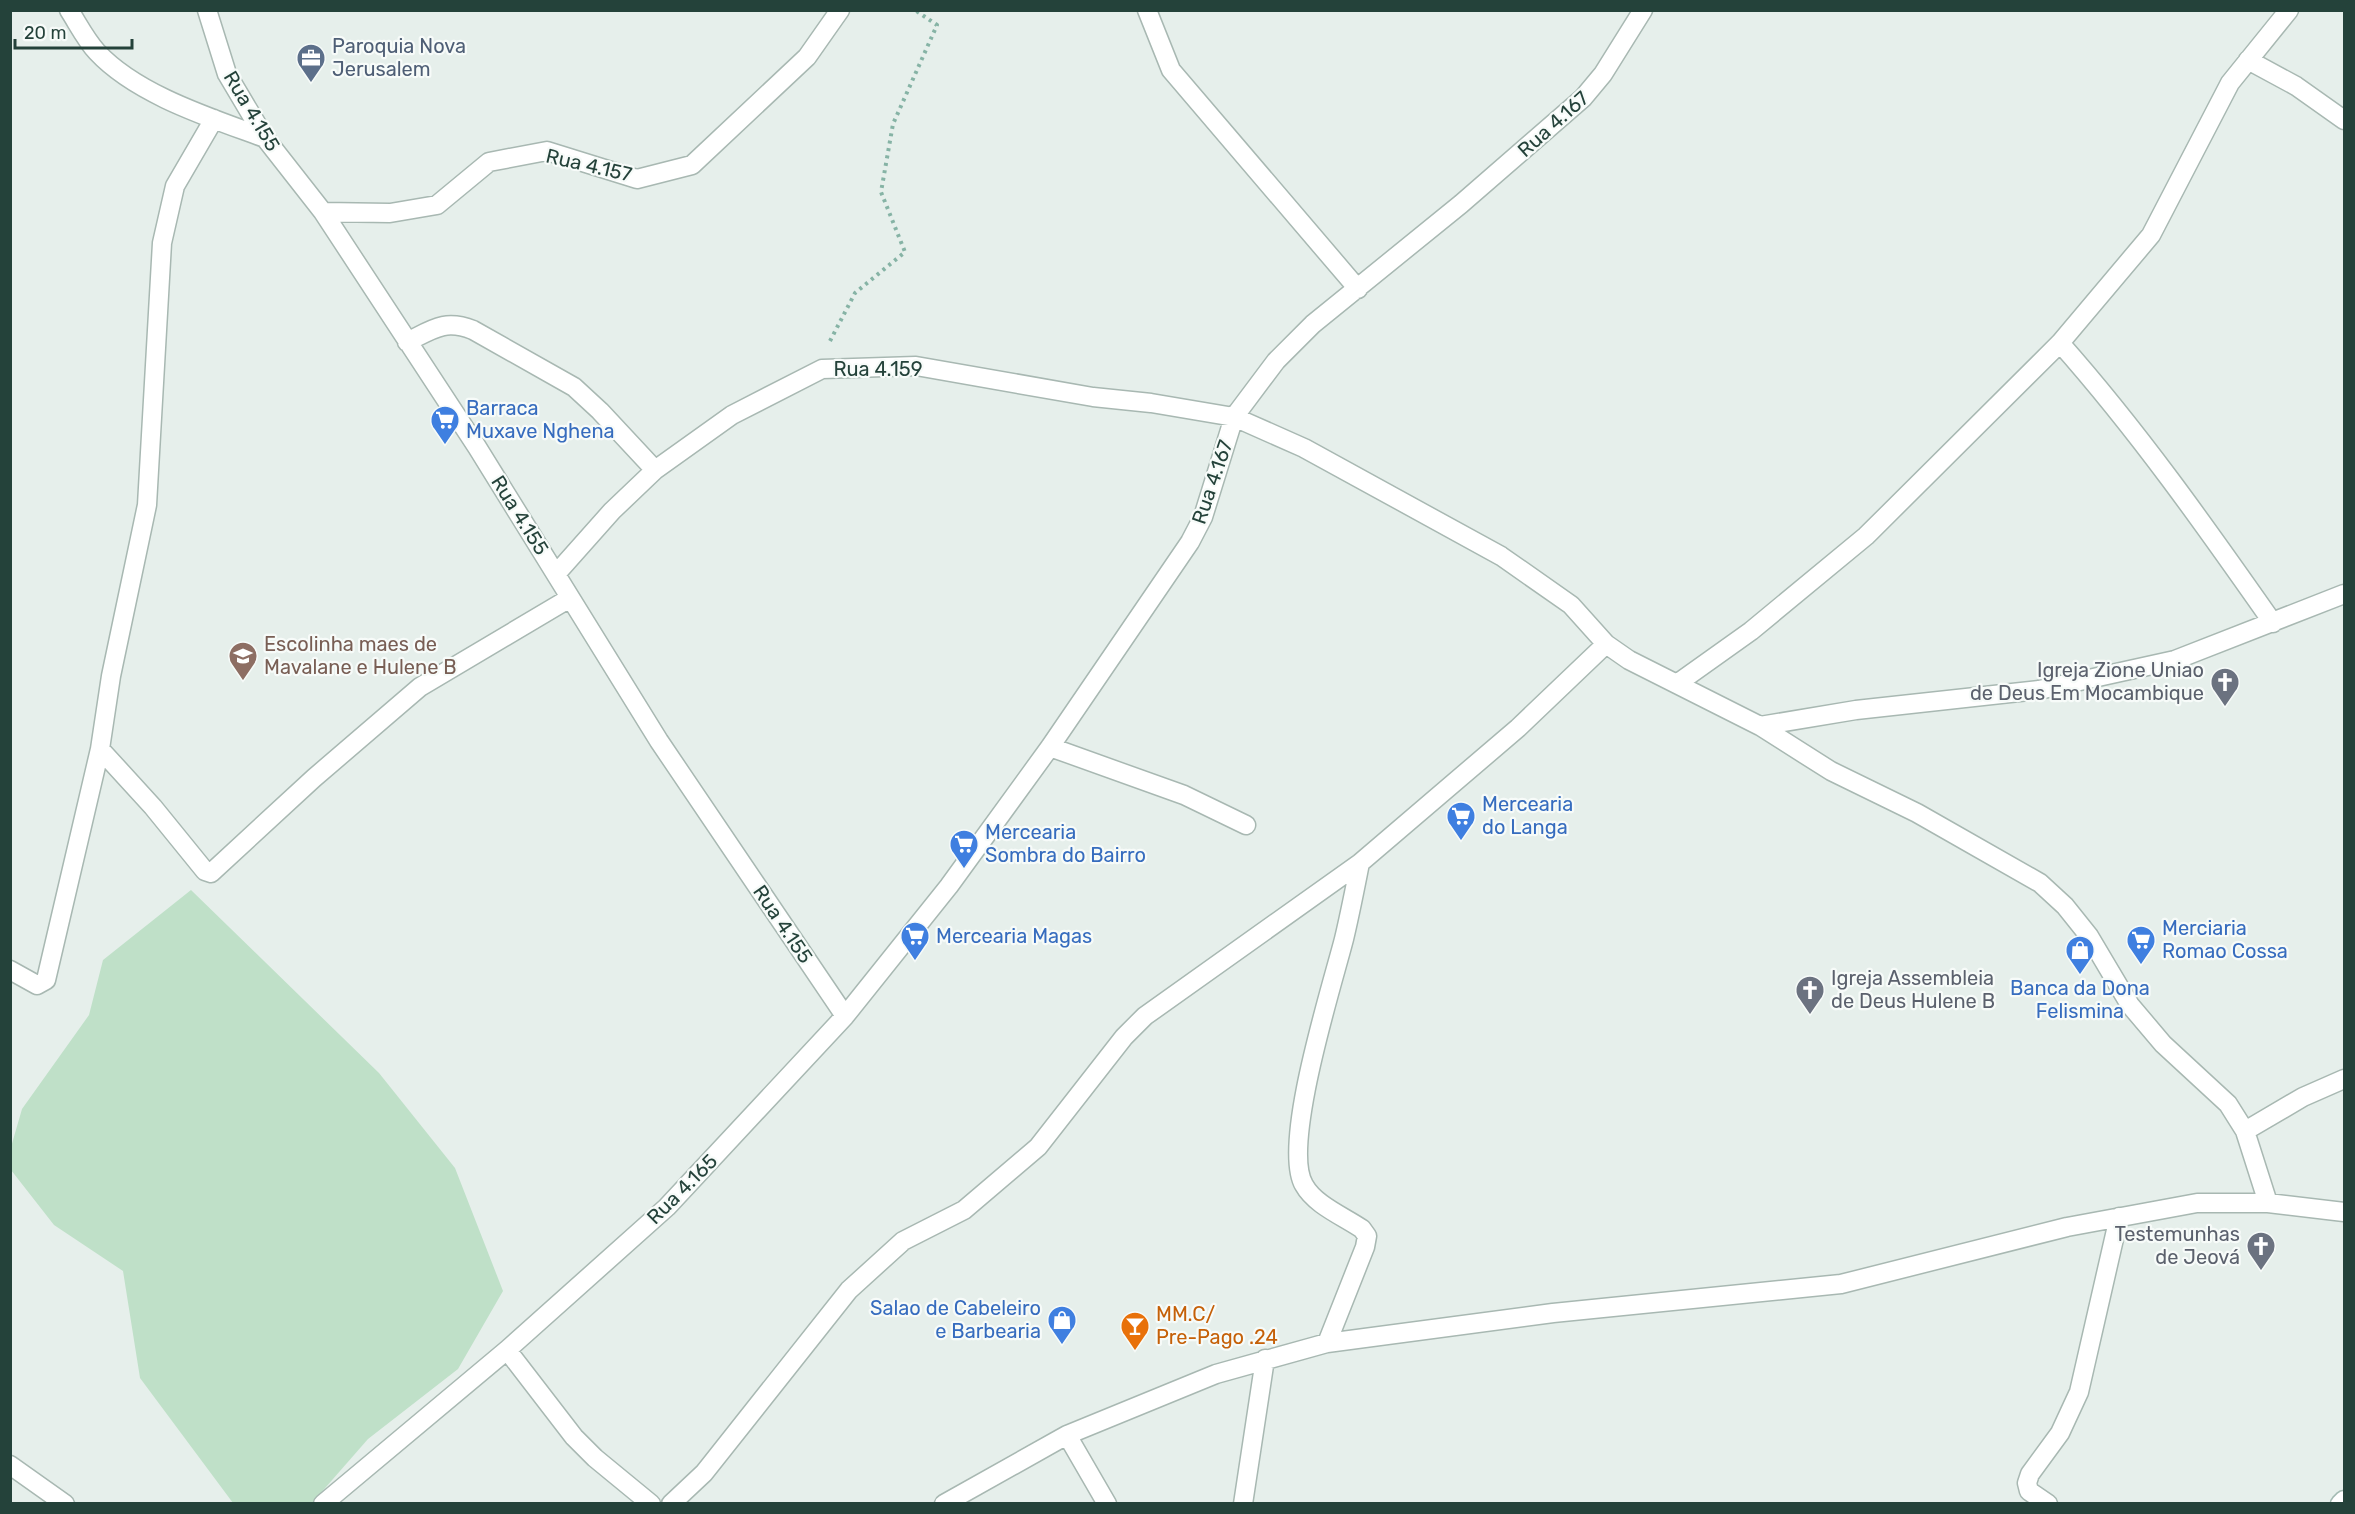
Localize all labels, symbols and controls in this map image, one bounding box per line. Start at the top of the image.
scale bar [15,12,132,50]
text: 20 m [24,22,66,44]
place label: Paroquia Nova Jerusalem [332,34,466,81]
office icon: Paroquia Nova Jerusalem [295,42,327,84]
street label: Rua 4.155 [219,67,285,155]
street label: Rua 4.167 [1513,86,1593,162]
street label: Rua 4.157 [544,143,634,187]
street label: Rua 4.159 [833,357,923,381]
place label: Barraca Muxave Nghena [466,396,615,443]
supermarket icon: Barraca Muxave Nghena [429,404,461,446]
street label: Rua 4.167 [1186,437,1238,527]
street label: Rua 4.155 [486,471,554,559]
place label: Escolinha maes de Mavalane e Hulene B [264,632,457,679]
school or university icon: Escolinha maes de Mavalane e Hulene B [227,640,259,682]
place label: Igreja Zione Uniao de Deus Em Mocambique [1970,658,2204,705]
church icon: Igreja Zione Uniao de Deus Em Mocambique [2209,666,2241,708]
place label: Mercearia do Langa [1482,792,1573,839]
supermarket icon: Mercearia do Langa [1445,800,1477,842]
place label: Mercearia Sombra do Bairro [985,820,1146,867]
supermarket icon: Mercearia Sombra do Bairro [948,828,980,870]
street label: Rua 4.155 [748,880,818,968]
place label: Merciaria Romao Cossa [2162,916,2288,963]
supermarket icon: Mercearia Magas [899,920,931,962]
place label: Mercearia Magas [936,924,1092,948]
supermarket icon: Merciaria Romao Cossa [2125,924,2157,966]
shop icon: Banca da Dona Felismina [2064,934,2096,976]
place label: Igreja Assembleia de Deus Hulene B [1831,966,1995,1013]
church icon: Igreja Assembleia de Deus Hulene B [1794,974,1826,1016]
place label: Banca da Dona Felismina [2010,976,2150,1023]
street label: Rua 4.165 [642,1149,722,1229]
place label: Testemunhas de Jeová [2115,1222,2240,1269]
church icon: Testemunhas de Jeová [2245,1230,2277,1272]
place label: Salao de Cabeleiro e Barbearia [870,1296,1041,1343]
place label: MM.C/ Pre-Pago .24 [1156,1302,1278,1349]
shop icon: Salao de Cabeleiro e Barbearia [1046,1304,1078,1346]
bar icon: MM.C/ Pre-Pago .24 [1119,1310,1151,1352]

